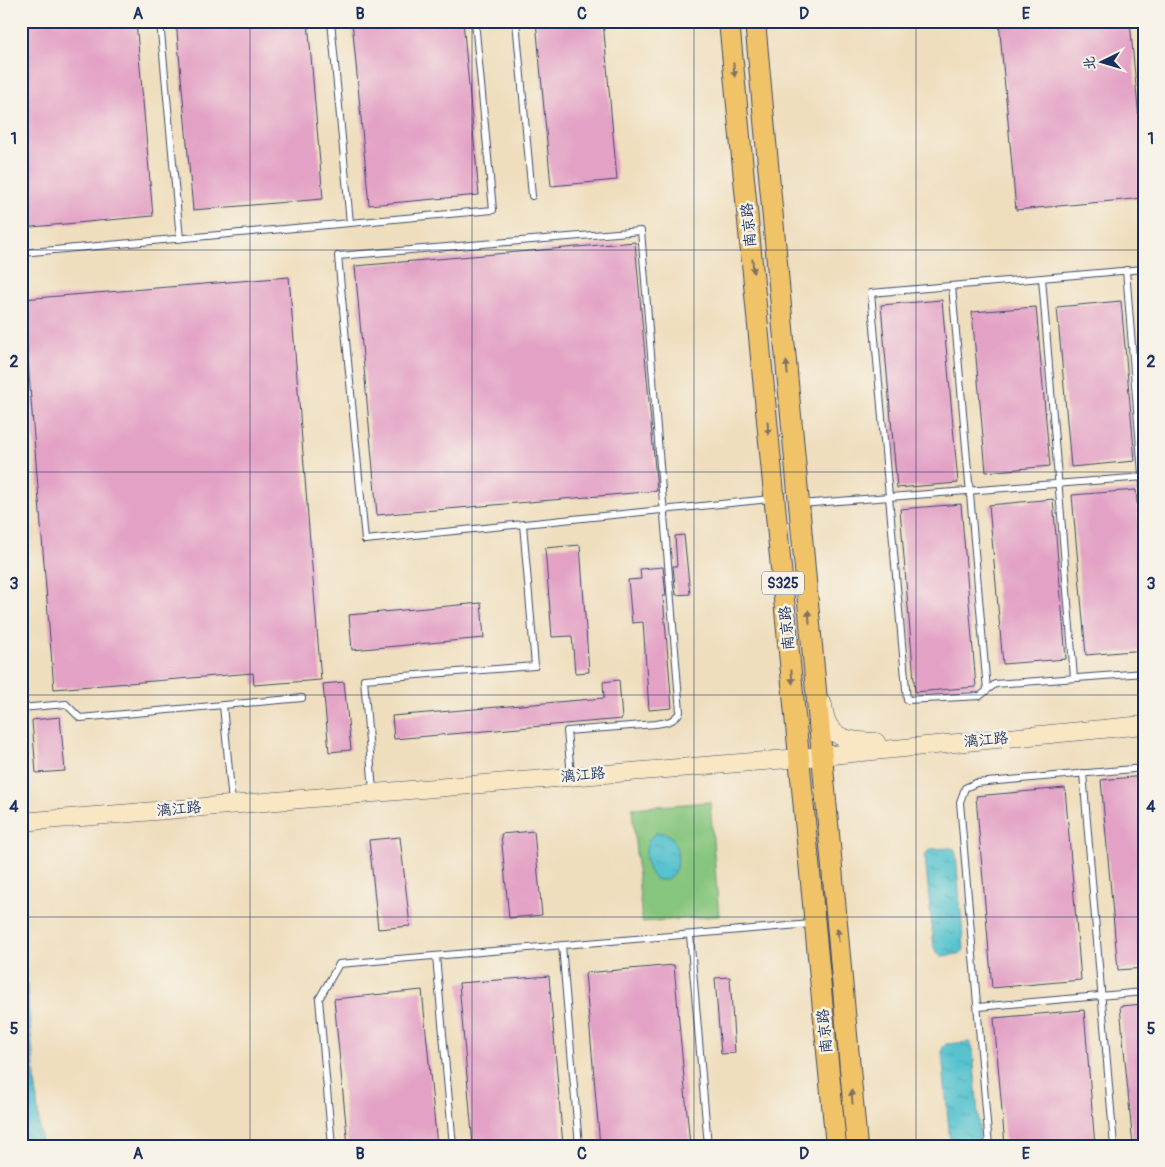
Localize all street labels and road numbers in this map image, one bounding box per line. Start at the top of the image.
street label: 南京路 [738,202,760,248]
road number: S325 [762,572,804,594]
street label: 南京路 [776,605,798,651]
street label: 漓江路 [963,729,1009,751]
street label: 漓江路 [560,764,606,786]
street label: 漓江路 [156,798,202,820]
street label: 南京路 [814,1008,836,1054]

